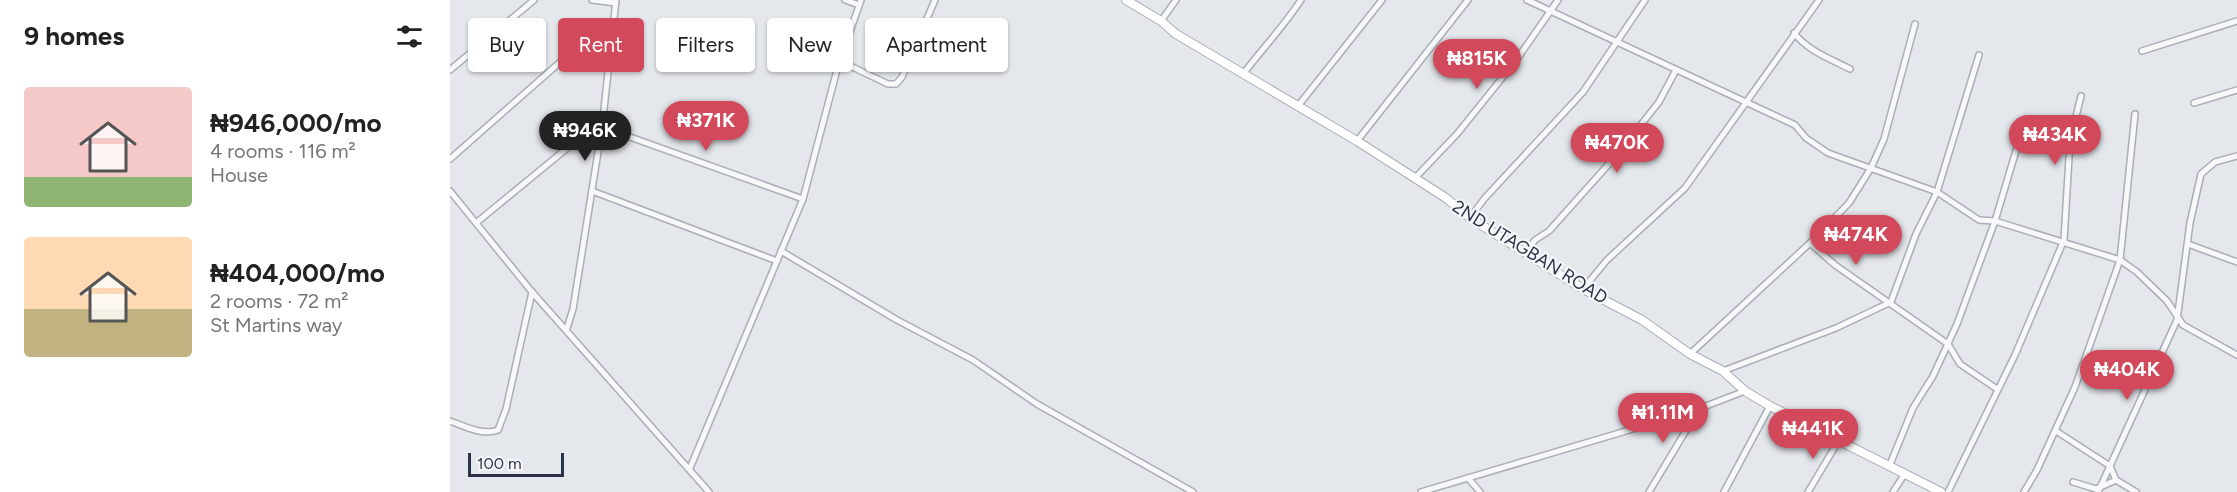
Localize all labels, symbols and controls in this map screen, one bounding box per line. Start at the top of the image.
chip: Buy [468,18,546,72]
chip: Rent [558,18,644,72]
chip: Filters [656,18,755,72]
chip: New [767,18,853,72]
chip: Apartment [865,18,1008,72]
text: 9 homes [24,20,124,52]
icon: filters [393,20,426,53]
pin: ₦815K [1435,39,1519,90]
text: ₦815K [1447,46,1507,70]
pin: ₦371K [664,101,748,152]
text: ₦946,000/mo [210,107,382,139]
text: ₦371K [677,108,735,132]
icon: home [72,111,144,183]
pin: ₦946K [543,111,627,162]
pin: ₦434K [2013,115,2097,166]
text: ₦946K [553,118,617,142]
text: ₦434K [2023,122,2087,146]
pin: ₦470K [1575,123,1659,174]
text: ₦470K [1585,130,1649,154]
text: 4 rooms · 116 m² [210,139,356,163]
text: House [210,163,268,187]
street label: 2ND UTAGBAN ROAD [1448,195,1612,309]
pin: ₦474K [1814,215,1898,266]
text: ₦474K [1824,222,1888,246]
text: ₦404,000/mo [210,257,385,289]
icon: home [72,261,144,333]
text: 2 rooms · 72 m² [210,289,348,313]
text: St Martins way [210,313,342,337]
pin: ₦404K [2085,350,2169,401]
text: ₦404K [2094,357,2160,381]
pin: ₦1.11M [1614,393,1712,444]
text: ₦1.11M [1632,400,1694,424]
pin: ₦441K [1771,409,1855,460]
text: ₦441K [1782,416,1844,440]
scale bar [468,450,564,478]
text: 100 m [477,454,522,473]

